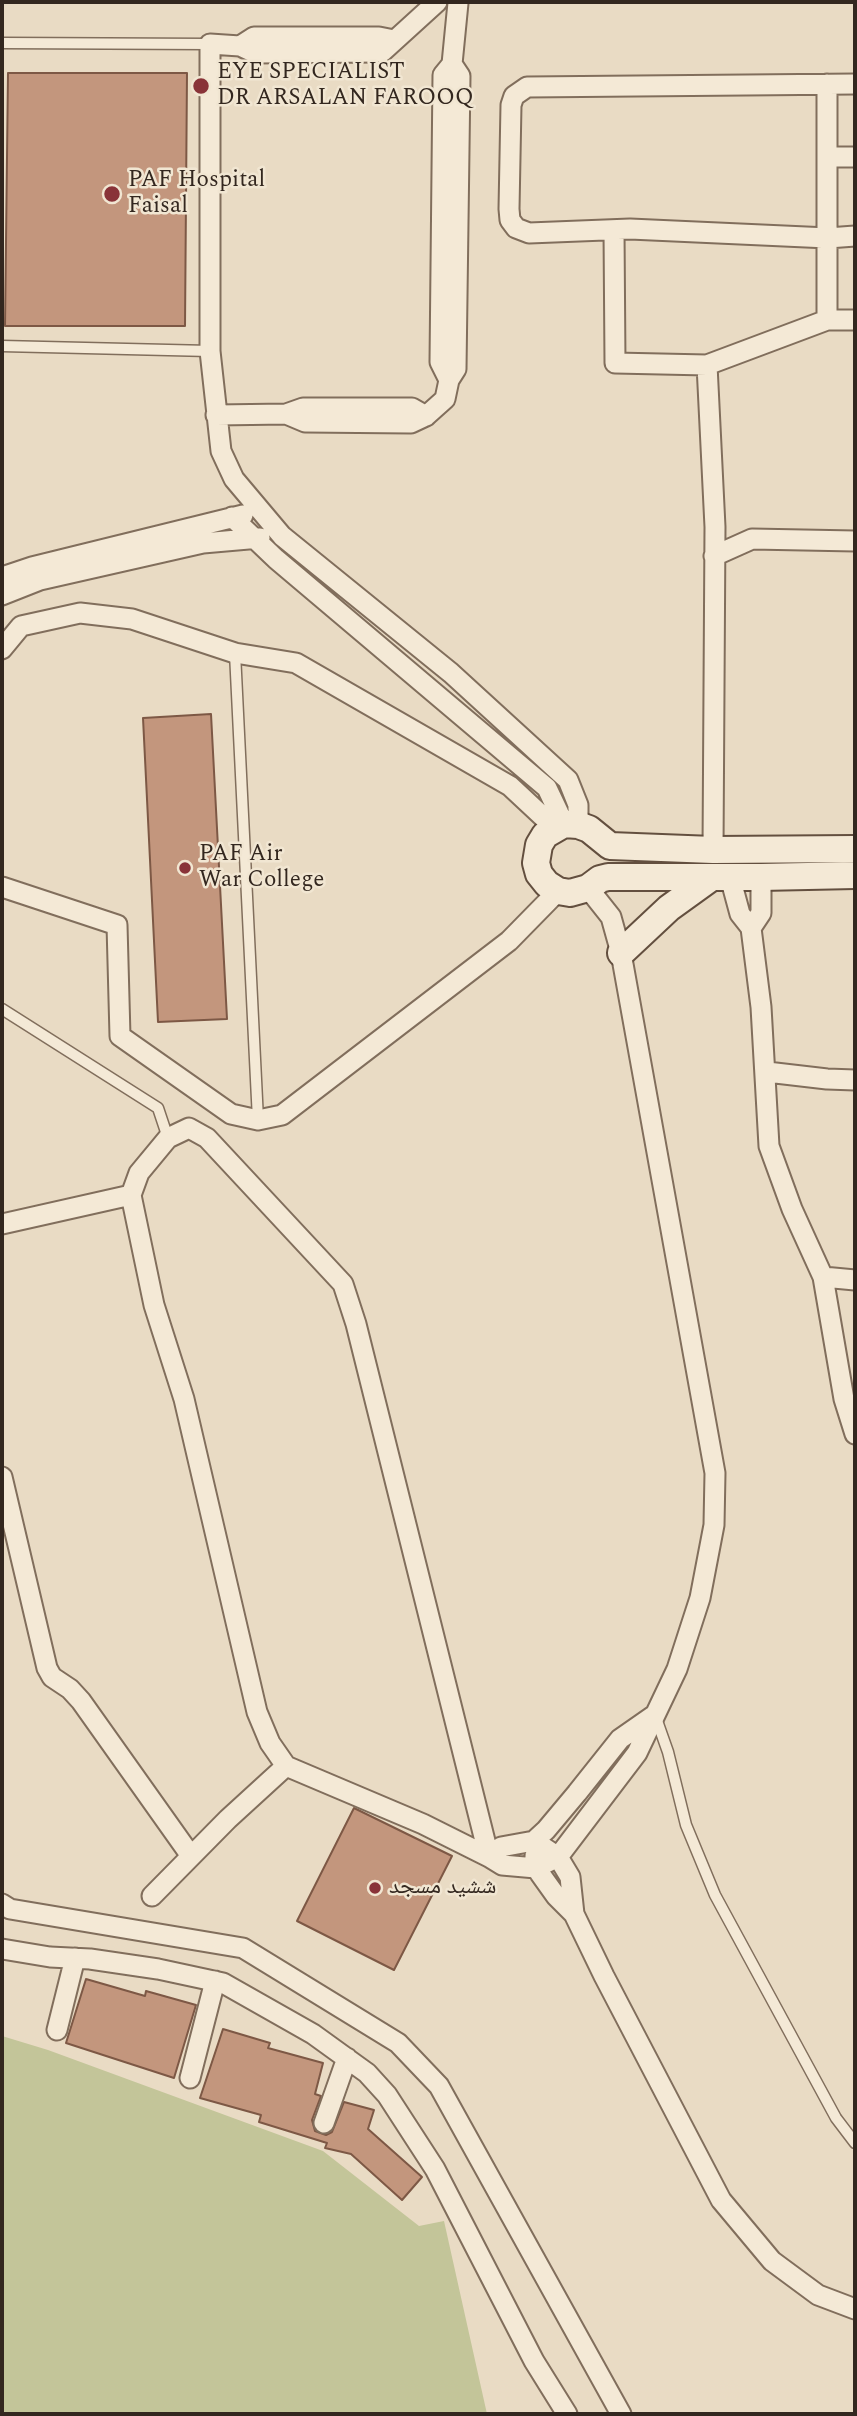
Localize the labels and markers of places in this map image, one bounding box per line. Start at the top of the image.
place label: EYE SPECIALIST DR ARSALAN FAROOQ [217,59,474,113]
marker: EYE SPECIALIST DR ARSALAN FAROOQ [191,76,211,96]
place label: PAF Hospital Faisal [128,167,265,221]
marker: PAF Hospital Faisal [102,184,122,204]
place label: PAF Air War College [199,841,324,895]
marker: PAF Air War College [177,860,193,876]
place label: ششید مسجد [389,1874,496,1902]
marker: ششید مسجد [367,1880,383,1896]

